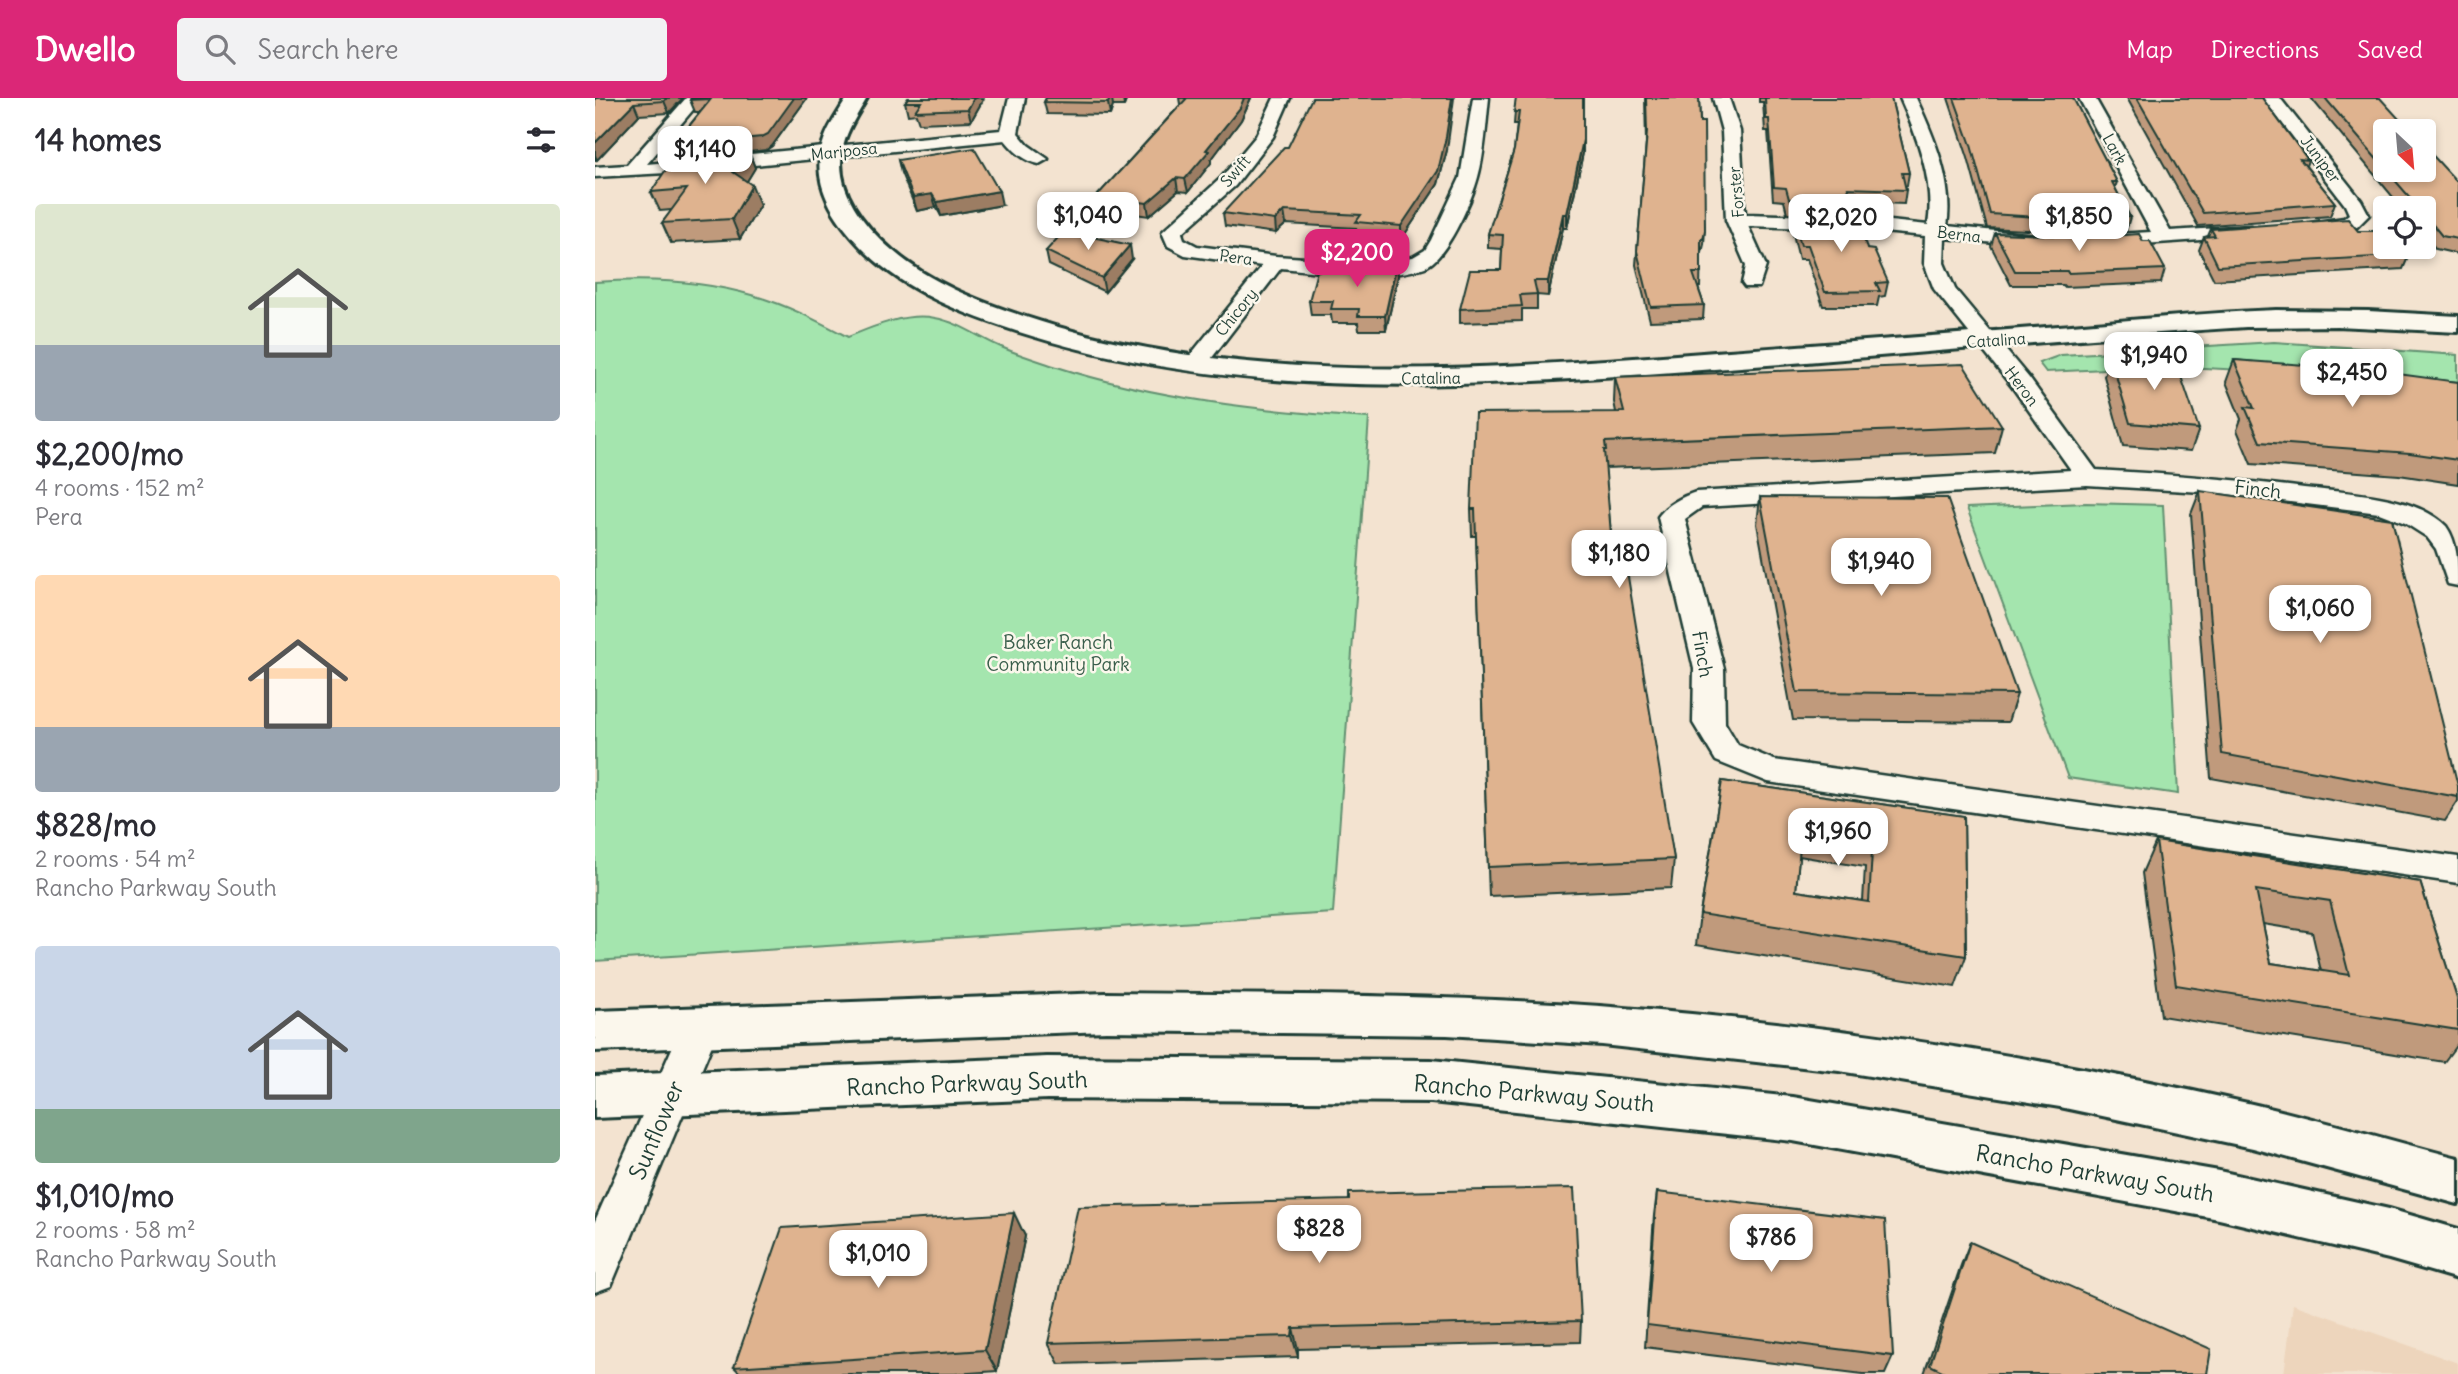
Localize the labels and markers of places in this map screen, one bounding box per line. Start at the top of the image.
pin: $1,140 [648,126,762,186]
pin: $1,040 [1031,192,1145,252]
pin: $2,020 [1784,194,1898,254]
pin: $1,850 [2022,194,2136,253]
pin: $2,200 [1300,230,1414,289]
pin: $1,940 [2097,332,2211,392]
pin: $2,450 [2295,350,2409,409]
pin: $1,180 [1562,531,1676,590]
pin: $1,940 [1824,538,1938,598]
pin: $1,060 [2263,586,2377,645]
pin: $1,960 [1781,808,1895,868]
pin: $828 [1278,1206,1360,1265]
pin: $786 [1730,1214,1812,1274]
pin: $1,010 [821,1230,935,1290]

